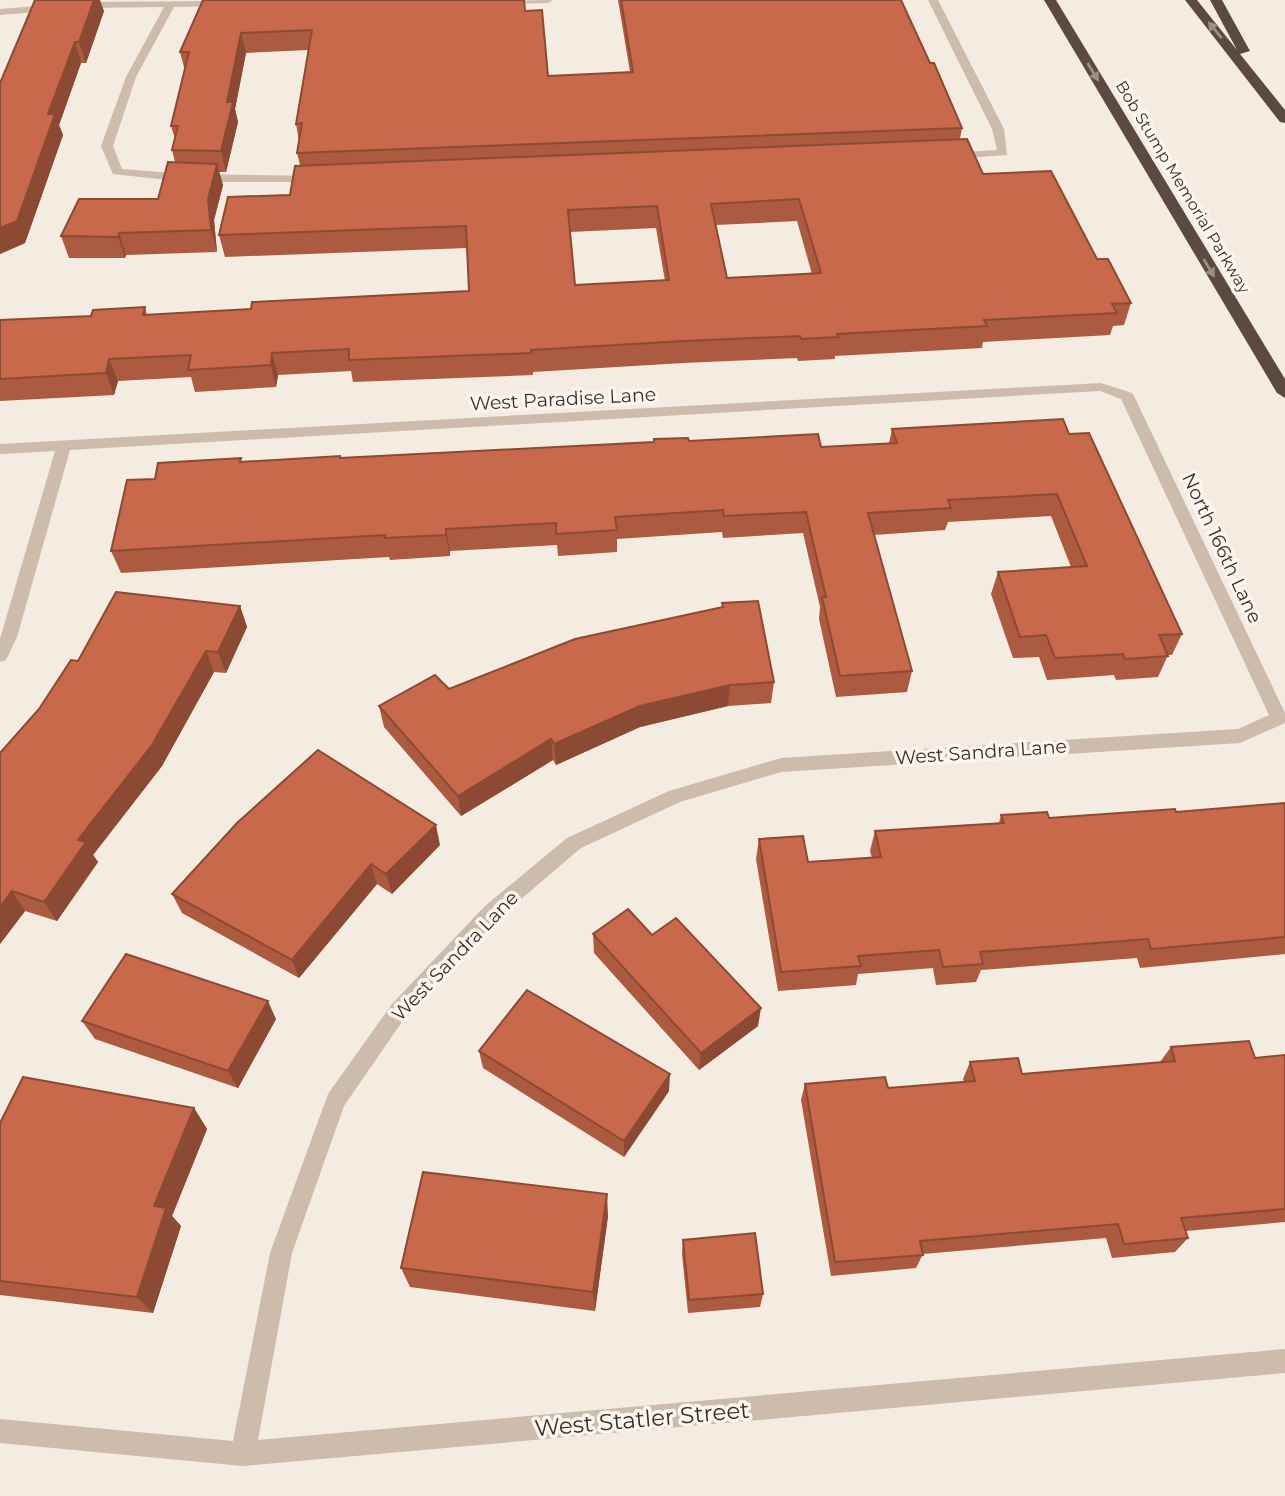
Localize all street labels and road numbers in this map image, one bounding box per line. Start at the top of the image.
street label: Bob Stump Memorial Parkway [1112,77,1254,297]
street label: West Paradise Lane [469,383,657,415]
street label: North 166th Lane [1177,469,1267,627]
street label: West Sandra Lane [894,735,1068,769]
street label: West Sandra Lane [387,886,523,1026]
street label: West Statler Street [533,1396,751,1442]

